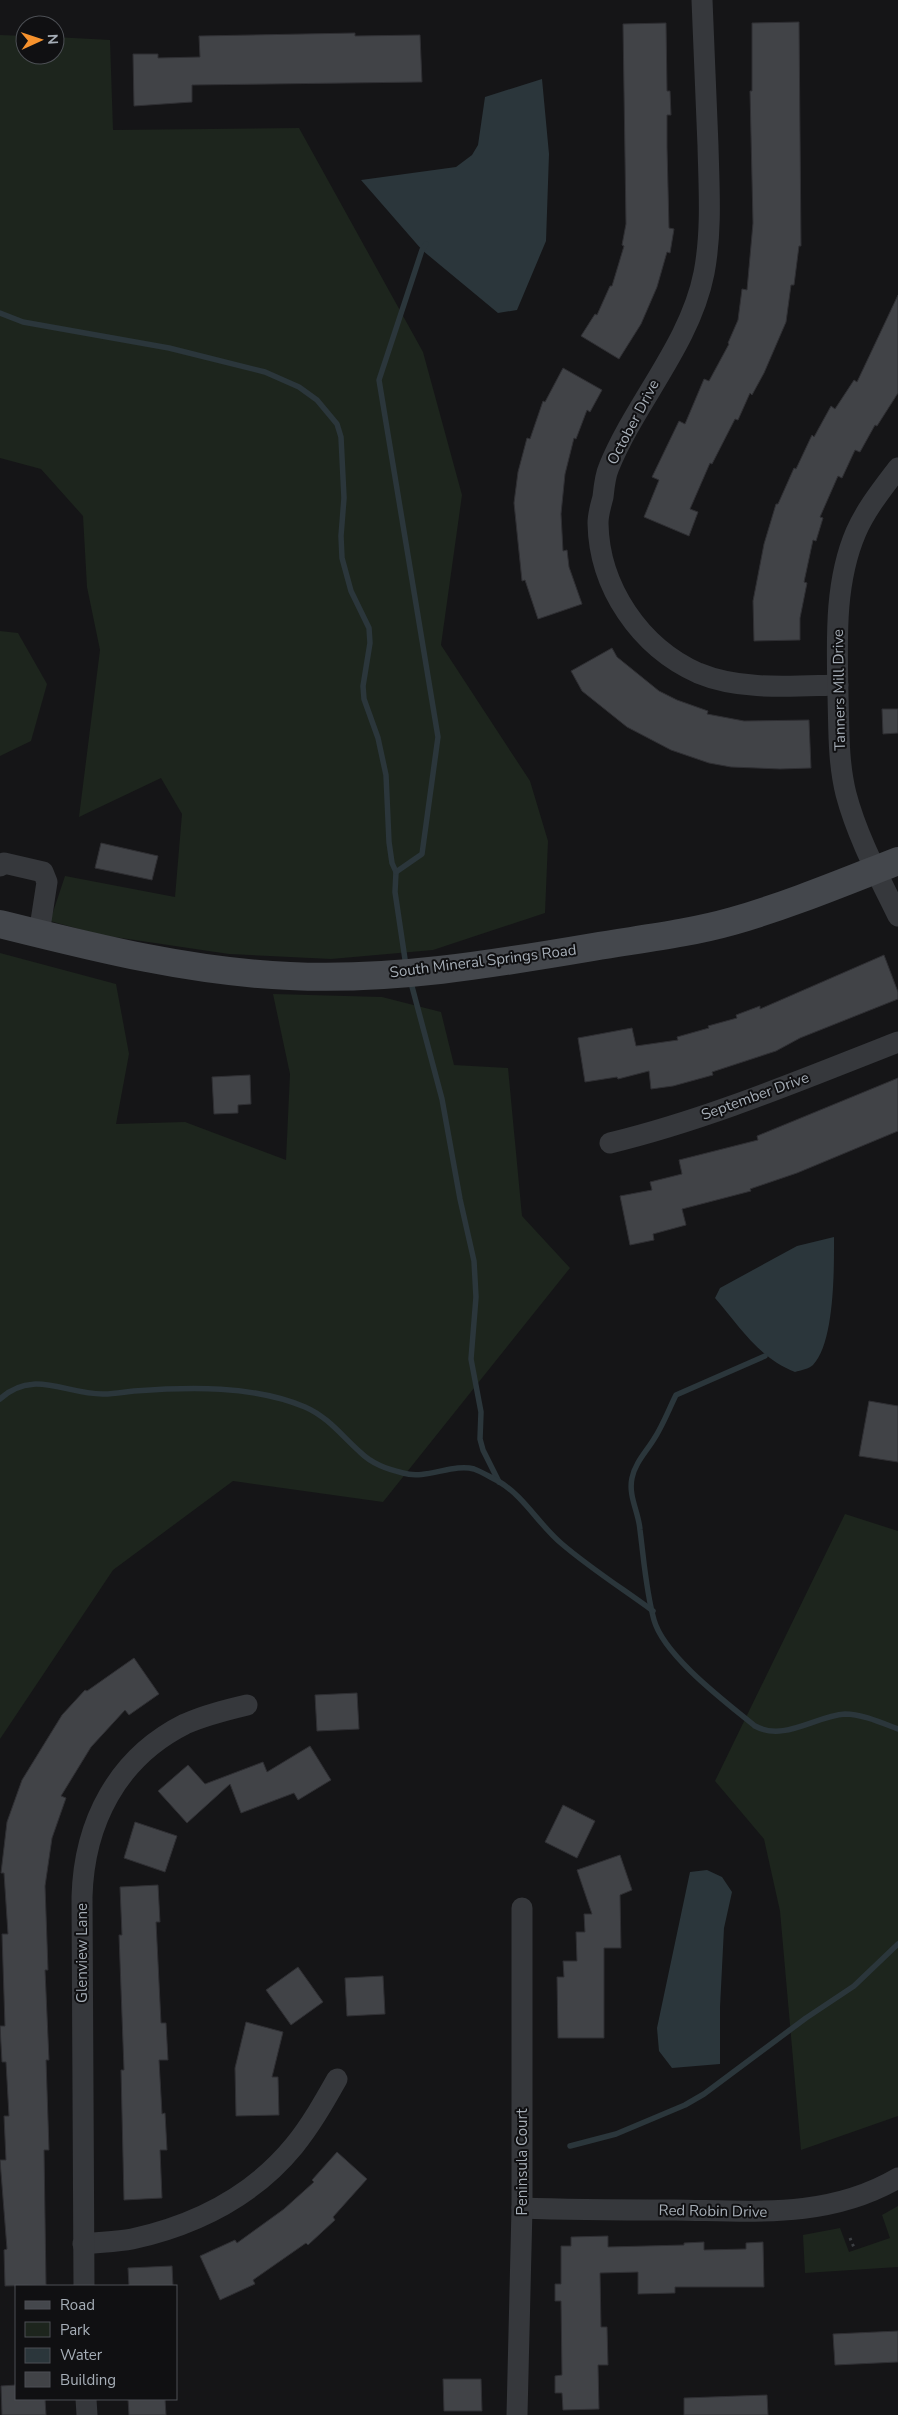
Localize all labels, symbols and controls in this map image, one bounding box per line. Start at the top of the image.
north arrow [15,15,65,65]
text: N [43,34,62,45]
street label: October Drive [602,376,664,468]
street label: Tanners Mill Drive [828,629,850,751]
street label: South Mineral Springs Road [388,940,578,982]
street label: September Drive [698,1067,812,1125]
street label: Glenview Lane [72,1903,92,2003]
street label: Peninsula Court [512,2108,532,2215]
street label: Red Robin Drive [658,2200,768,2222]
legend [15,2285,178,2400]
text: Road [60,2295,95,2315]
text: Park [60,2320,90,2340]
text: Water [60,2345,103,2365]
text: Building [60,2370,116,2390]

